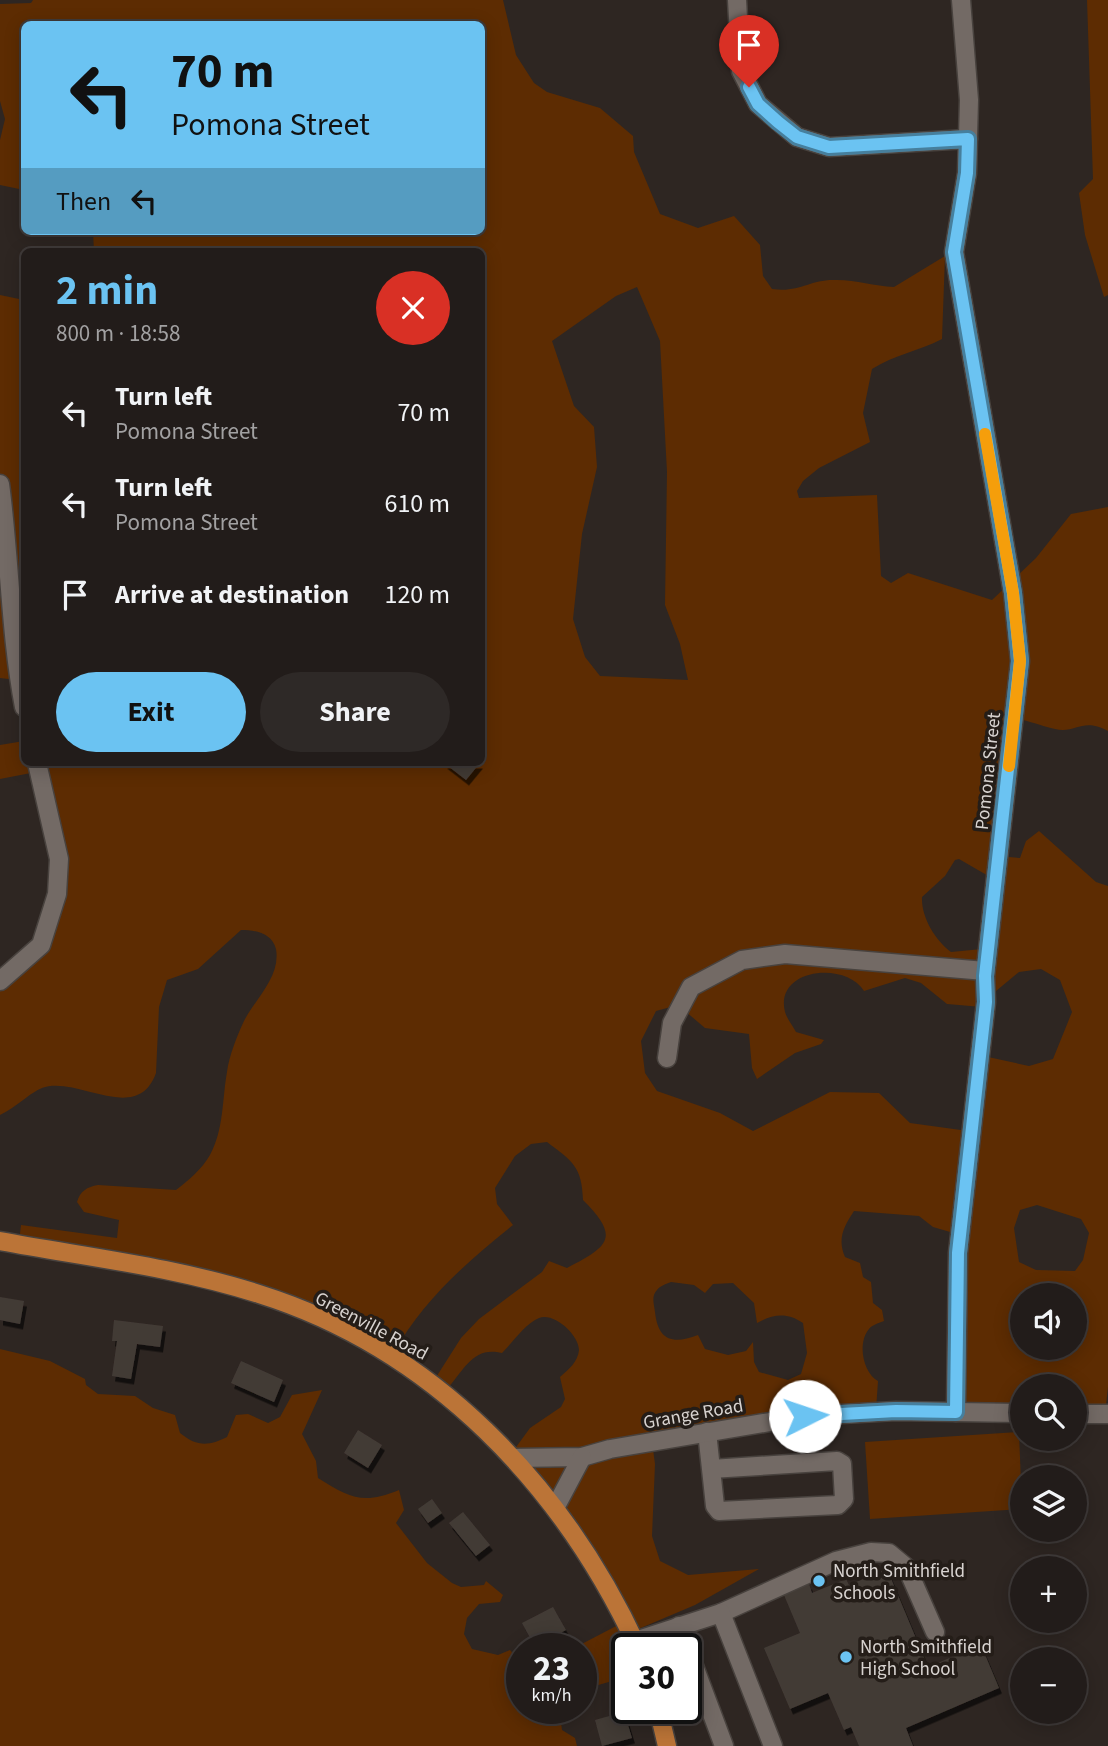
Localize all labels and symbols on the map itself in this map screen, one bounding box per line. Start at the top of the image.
pin [719,15,779,87]
street label: Pomona Street [969,710,1008,831]
street label: Greenville Road [310,1285,433,1367]
position arrow [768,1379,842,1453]
street label: Grange Road [641,1392,745,1437]
place label: North Smithfield Schools [833,1558,965,1607]
marker: North Smithfield Schools [811,1573,827,1589]
speed limit sign: 30 [611,1633,702,1724]
place label: North Smithfield High School [860,1634,992,1683]
marker: North Smithfield High School [838,1649,854,1665]

